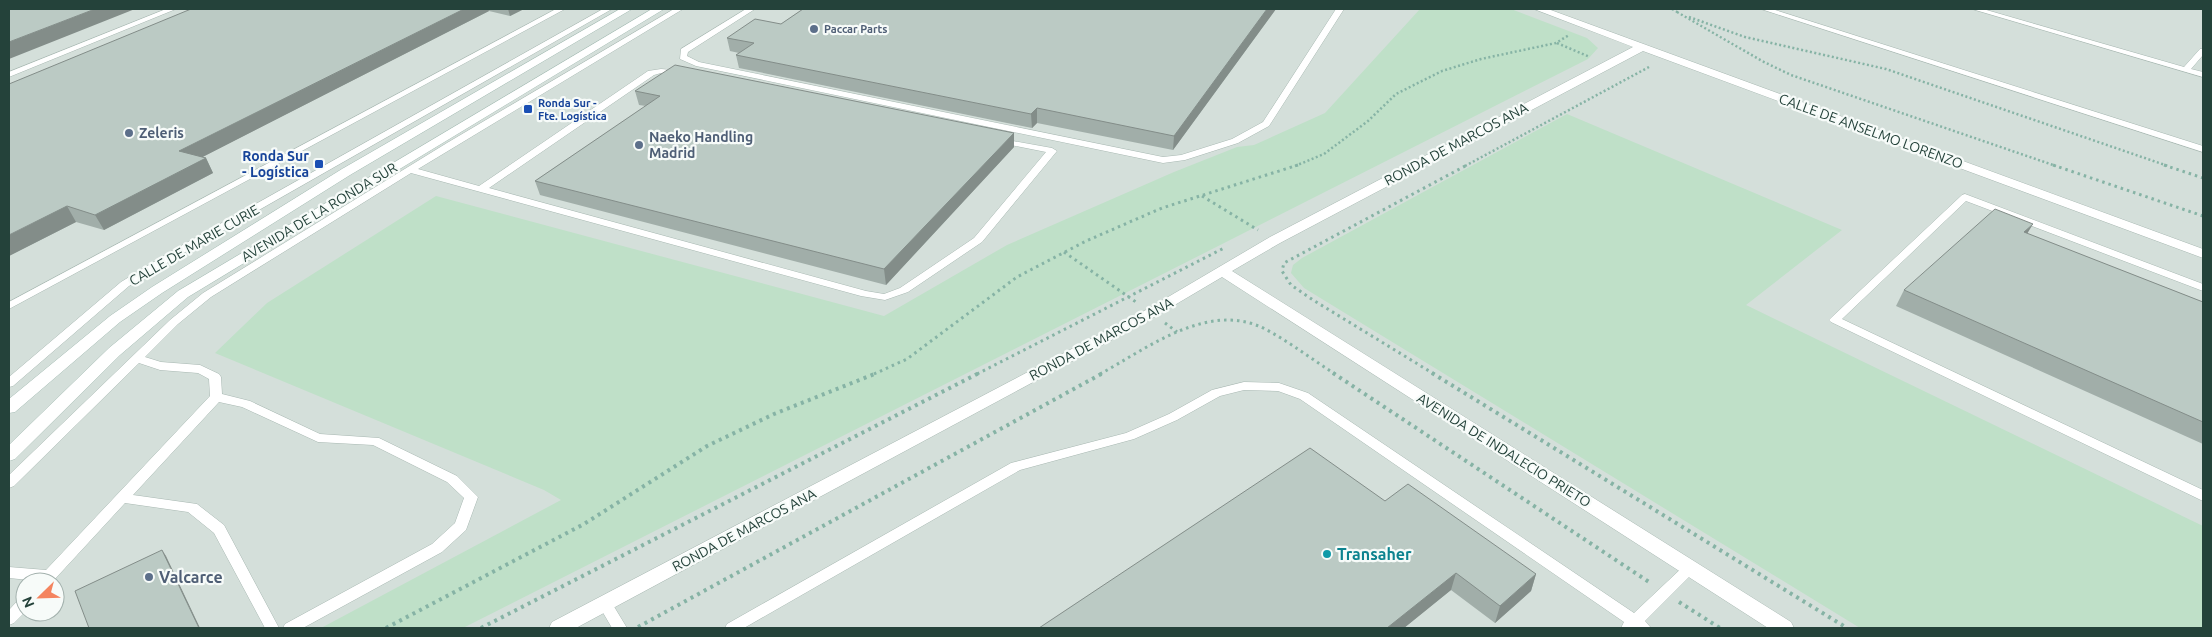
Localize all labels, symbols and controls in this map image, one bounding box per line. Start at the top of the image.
marker: Paccar Parts [808,23,820,35]
place label: Paccar Parts [824,23,887,35]
street label: CALLE DE ANSELMO LORENZO [1777,90,1965,172]
place label: Ronda Sur - Fte. Logística [538,97,607,122]
street label: RONDA DE MARCOS ANA [1381,99,1531,189]
marker: Ronda Sur - Fte. Logística [522,103,534,115]
place label: Zeleris [139,125,184,141]
marker: Zeleris [123,127,135,139]
place label: Naeko Handling Madrid [649,129,753,161]
marker: Naeko Handling Madrid [633,139,645,151]
place label: Ronda Sur - Logística [242,148,309,180]
marker: Ronda Sur - Logística [313,158,325,170]
street label: AVENIDA DE LA RONDA SUR [238,159,400,265]
street label: CALLE DE MARIE CURIE [126,201,262,289]
street label: RONDA DE MARCOS ANA [1026,294,1176,384]
street label: AVENIDA DE INDALECIO PRIETO [1414,390,1594,510]
street label: RONDA DE MARCOS ANA [669,485,819,575]
place label: Transaher [1337,545,1412,563]
marker: Transaher [1321,548,1333,560]
place label: Valcarce [159,568,223,586]
marker: Valcarce [143,571,155,583]
north arrow [15,572,65,622]
text: N [19,594,37,610]

